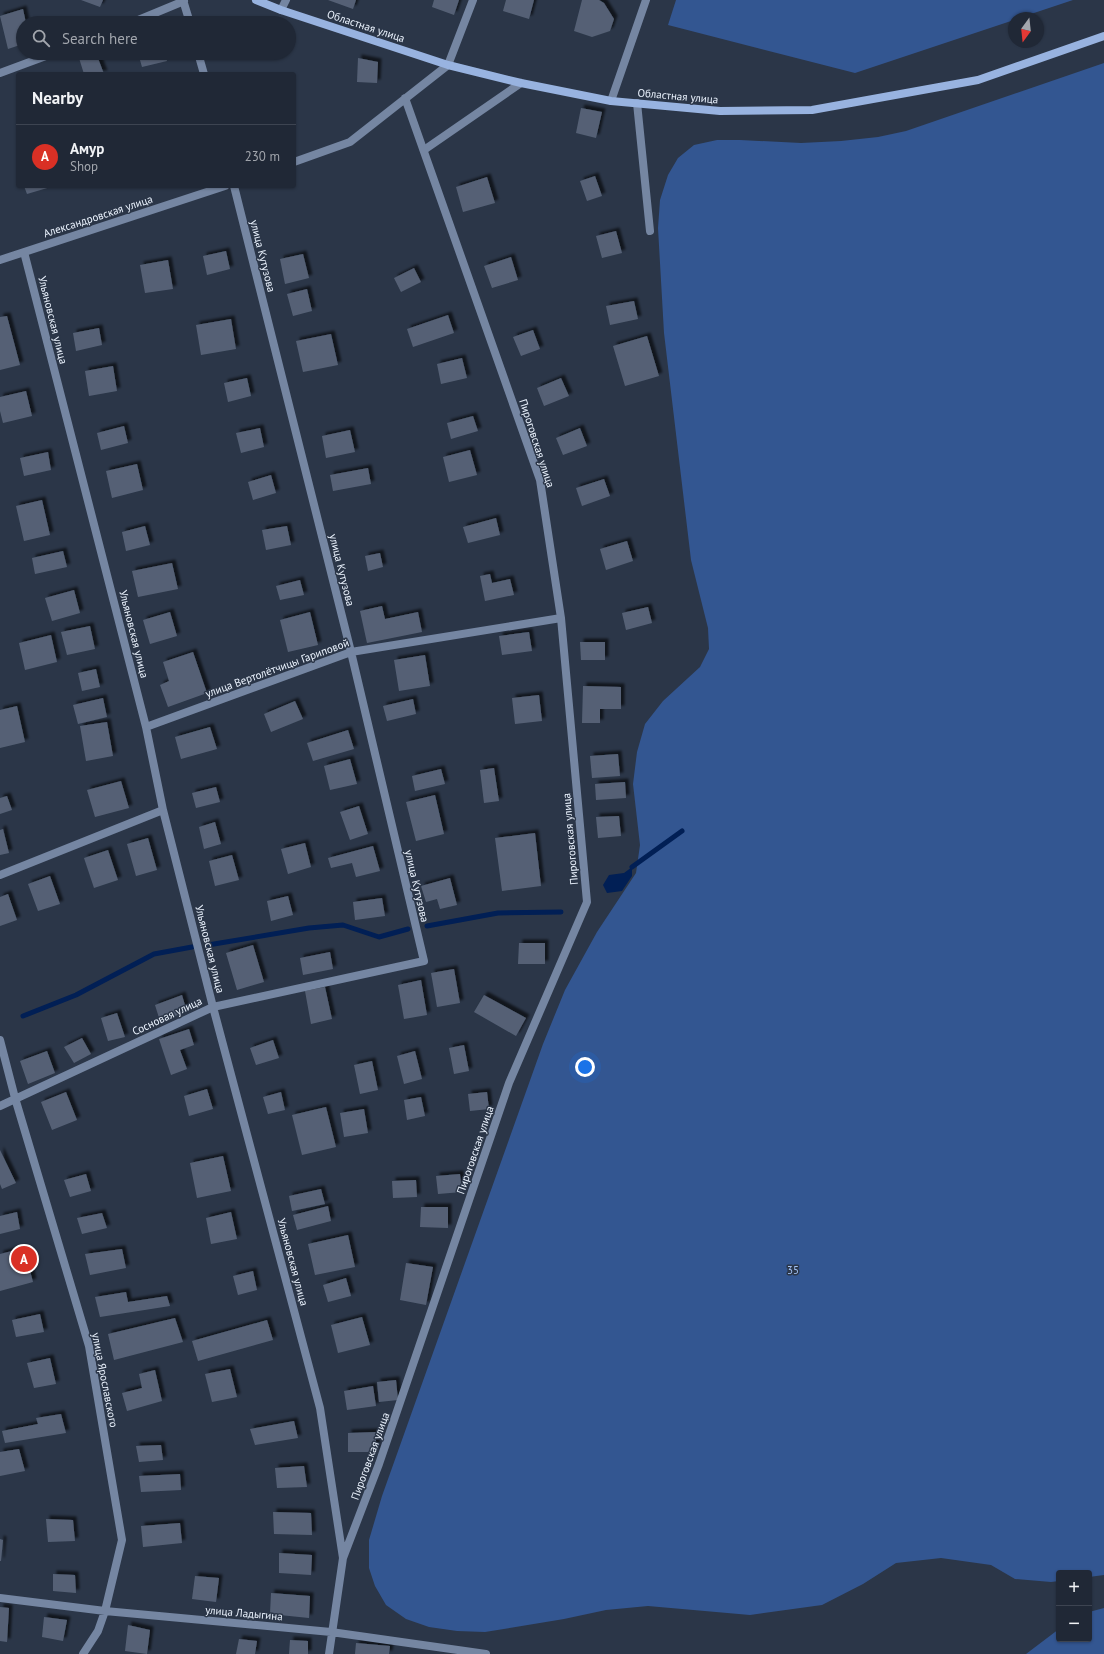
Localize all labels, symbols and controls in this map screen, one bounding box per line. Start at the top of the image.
street label: Областная улица [325,7,407,45]
north arrow [1008,12,1044,48]
search box [16,16,296,60]
icon: search [30,27,52,49]
text: Search here [62,29,138,48]
street label: Областная улица [637,85,719,107]
text: Nearby [32,87,83,109]
text: Амур [70,139,104,158]
text: A [41,148,49,165]
text: 230 m [245,148,280,165]
text: Shop [70,158,98,175]
street label: Александровская улица [42,192,154,240]
street label: улица Кутузова [247,218,279,294]
street label: Ульяновская улица [35,275,71,365]
street label: Пироговская улица [516,397,558,489]
street label: улица Кутузова [326,532,358,608]
street label: Ульяновская улица [116,589,152,679]
street label: улица Вертолётчицы Гариповой [203,635,351,701]
street label: Пироговская улица [559,792,581,886]
street label: улица Кутузова [402,848,432,924]
street label: Ульяновская улица [192,904,228,994]
street label: Сосновая улица [130,994,204,1038]
your location [575,1057,595,1077]
street label: Пироговская улица [453,1104,497,1196]
street label: Ульяновская улица [275,1217,311,1307]
pin: A [11,1244,37,1274]
park label: 35 [787,1263,799,1277]
street label: улица Ярославского [89,1331,121,1429]
street label: Пироговская улица [348,1410,392,1502]
map controls [1056,1570,1092,1642]
button: + [1056,1570,1092,1606]
street label: улица Ладыгина [205,1603,283,1623]
button: − [1056,1606,1092,1642]

